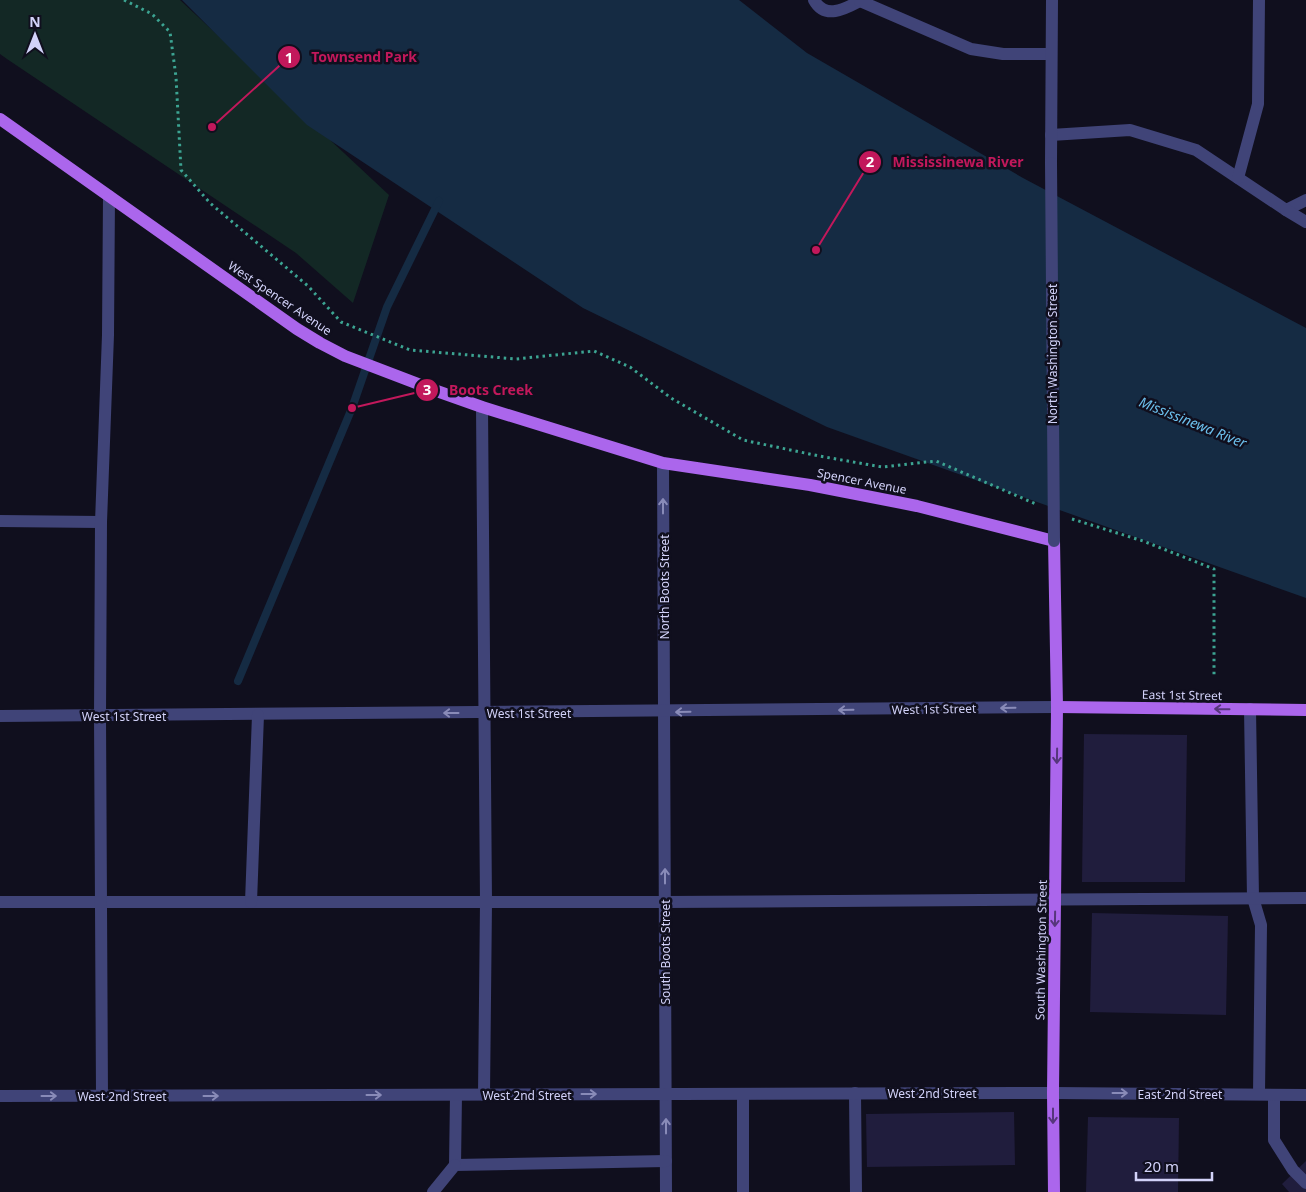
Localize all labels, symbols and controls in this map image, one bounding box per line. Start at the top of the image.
north arrow [10,10,60,60]
text: N [29,12,41,31]
callout: Townsend Park [276,43,427,72]
text: 1 [285,47,293,67]
text: Townsend Park [311,47,417,66]
callout: Mississinewa River [857,148,1033,177]
text: 2 [866,151,875,171]
text: Mississinewa River [892,152,1024,171]
street label: West Spencer Avenue [225,257,335,339]
street label: North Washington Street [1044,283,1061,424]
callout: Boots Creek [414,375,543,404]
text: 3 [423,379,431,399]
text: Boots Creek [449,380,533,399]
water label: Mississinewa River [1137,392,1250,452]
street label: Spencer Avenue [816,464,908,498]
one-way arrow [658,498,668,514]
street label: North Boots Street [656,534,673,640]
street label: East 1st Street [1142,686,1223,704]
street label: West 1st Street [892,700,977,718]
one-way arrow [1001,703,1017,713]
one-way arrow [1215,704,1231,714]
street label: West 1st Street [487,705,572,722]
one-way arrow [838,705,854,715]
one-way arrow [676,707,692,717]
street label: West 1st Street [82,708,167,725]
one-way arrow [443,708,460,718]
one-way arrow [1052,748,1062,764]
one-way arrow [660,868,670,884]
street label: South Washington Street [1031,879,1051,1020]
street label: South Boots Street [657,899,674,1005]
one-way arrow [1050,910,1060,926]
street label: West 2nd Street [887,1085,977,1102]
street label: East 2nd Street [1138,1086,1223,1103]
street label: West 2nd Street [482,1087,572,1104]
street label: West 2nd Street [77,1088,167,1105]
one-way arrow [1111,1088,1127,1098]
one-way arrow [580,1089,596,1099]
one-way arrow [365,1090,381,1100]
one-way arrow [40,1091,56,1101]
one-way arrow [202,1091,219,1101]
one-way arrow [1048,1108,1058,1124]
one-way arrow [661,1118,671,1134]
scale bar [1136,1150,1212,1182]
text: 20 m [1144,1156,1179,1176]

